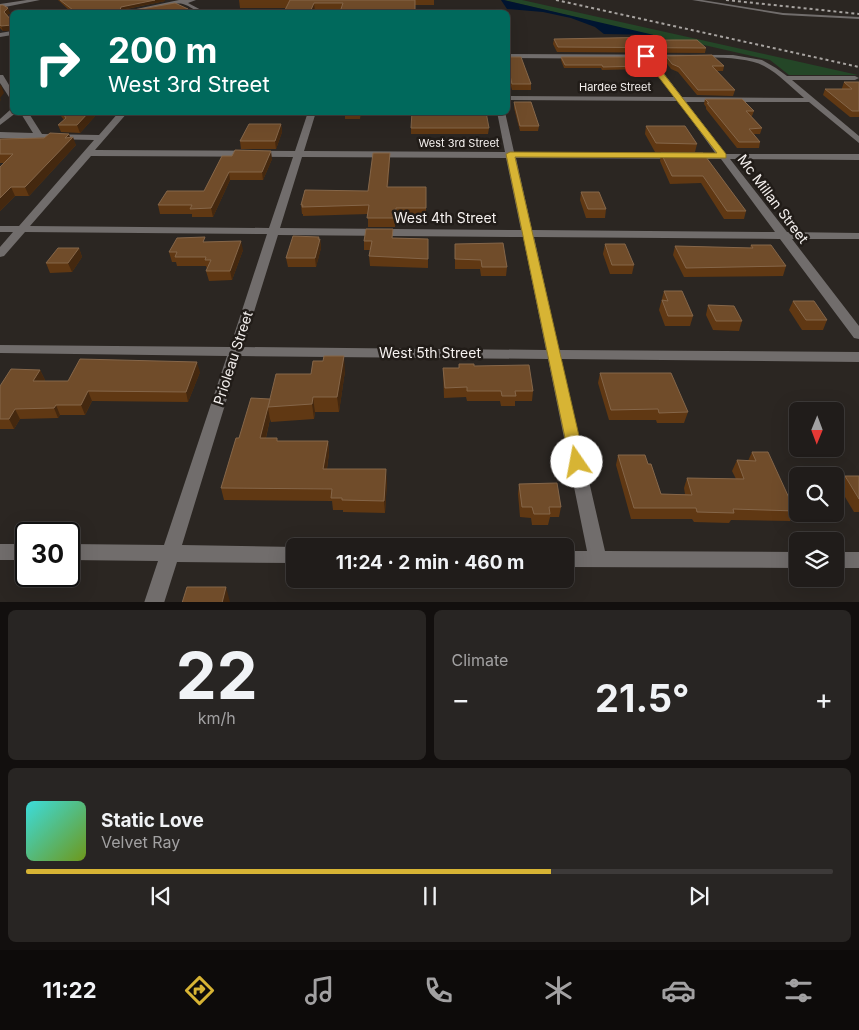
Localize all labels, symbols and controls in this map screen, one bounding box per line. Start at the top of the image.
text: 200 m [108,29,217,71]
icon: right [25,30,90,95]
pin [625,35,667,77]
icon: arrive [632,42,660,70]
text: West 3rd Street [108,71,270,97]
street label: Hardee Street [579,80,651,94]
street label: West 3rd Street [419,136,500,150]
street label: Mc Millan Street [734,151,813,247]
street label: West 4th Street [394,209,497,226]
street label: Prioleau Street [209,308,256,407]
street label: West 5th Street [379,344,481,361]
north arrow [789,402,844,458]
map controls [789,402,844,587]
position arrow [550,435,602,487]
button: search [789,467,844,522]
speed limit sign: 30 [15,522,80,587]
button: layers [789,532,844,587]
text: 11:24 · 2 min · 460 m [336,551,524,574]
text: 22 [176,636,258,715]
text: Climate [452,650,508,670]
text: 21.5° [595,675,689,721]
text: − [452,682,470,716]
text: + [814,682,833,716]
text: km/h [198,708,236,728]
text: Static Love [101,809,204,832]
text: Velvet Ray [101,832,180,852]
icon: previous [147,882,175,910]
icon: pause [416,882,444,910]
icon: next [685,882,713,910]
icon: directions [182,973,217,1008]
icon: music [302,973,337,1008]
icon: phone [421,973,456,1008]
icon: climate [541,973,576,1008]
icon: car [661,973,696,1008]
icon: filters [781,973,816,1008]
text: 11:22 [42,977,97,1003]

